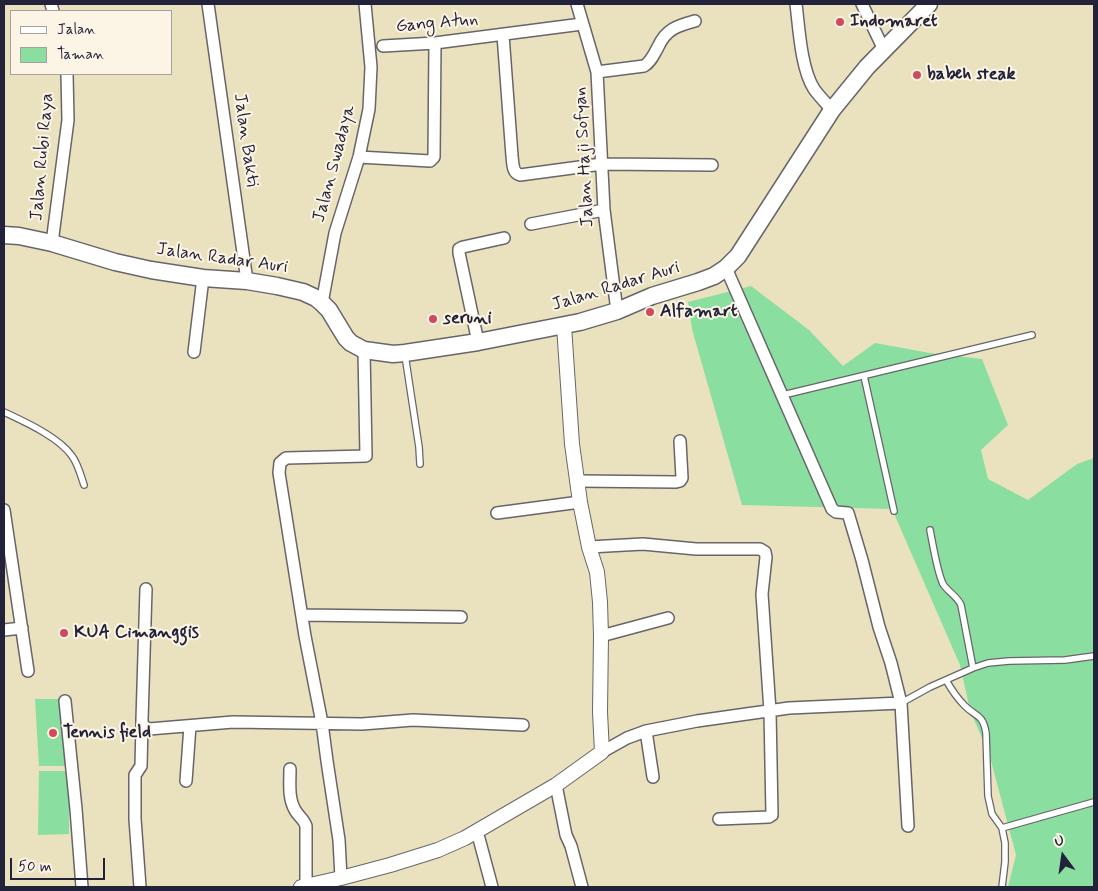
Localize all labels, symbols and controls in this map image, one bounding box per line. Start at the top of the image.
legend [10,10,172,75]
street label: Gang Atun [395,10,479,38]
place label: Indomaret [850,11,938,33]
marker: Indomaret [834,16,846,28]
text: Jalan [57,20,96,40]
text: Taman [57,45,105,65]
place label: babeh steak [927,64,1015,86]
marker: babeh steak [911,69,923,81]
street label: Jalan Haji Sofyan [571,86,599,228]
street label: Jalan Rubi Raya [27,92,59,222]
street label: Jalan Bakti [228,92,262,188]
street label: Jalan Swadaya [309,103,361,225]
street label: Jalan Radar Auri [155,239,289,279]
street label: Jalan Radar Auri [550,257,682,317]
place label: Alfamart [660,301,738,323]
marker: Alfamart [644,306,656,318]
place label: seruni [443,308,492,330]
marker: seruni [427,313,439,325]
place label: KUA Cimanggis [74,622,199,644]
marker: KUA Cimanggis [58,627,70,639]
place label: Tennis field [63,722,151,744]
marker: Tennis field [47,727,59,739]
north arrow [1038,831,1088,881]
text: U [1053,832,1066,851]
scale bar [12,848,108,880]
text: 50 m [18,857,52,877]

